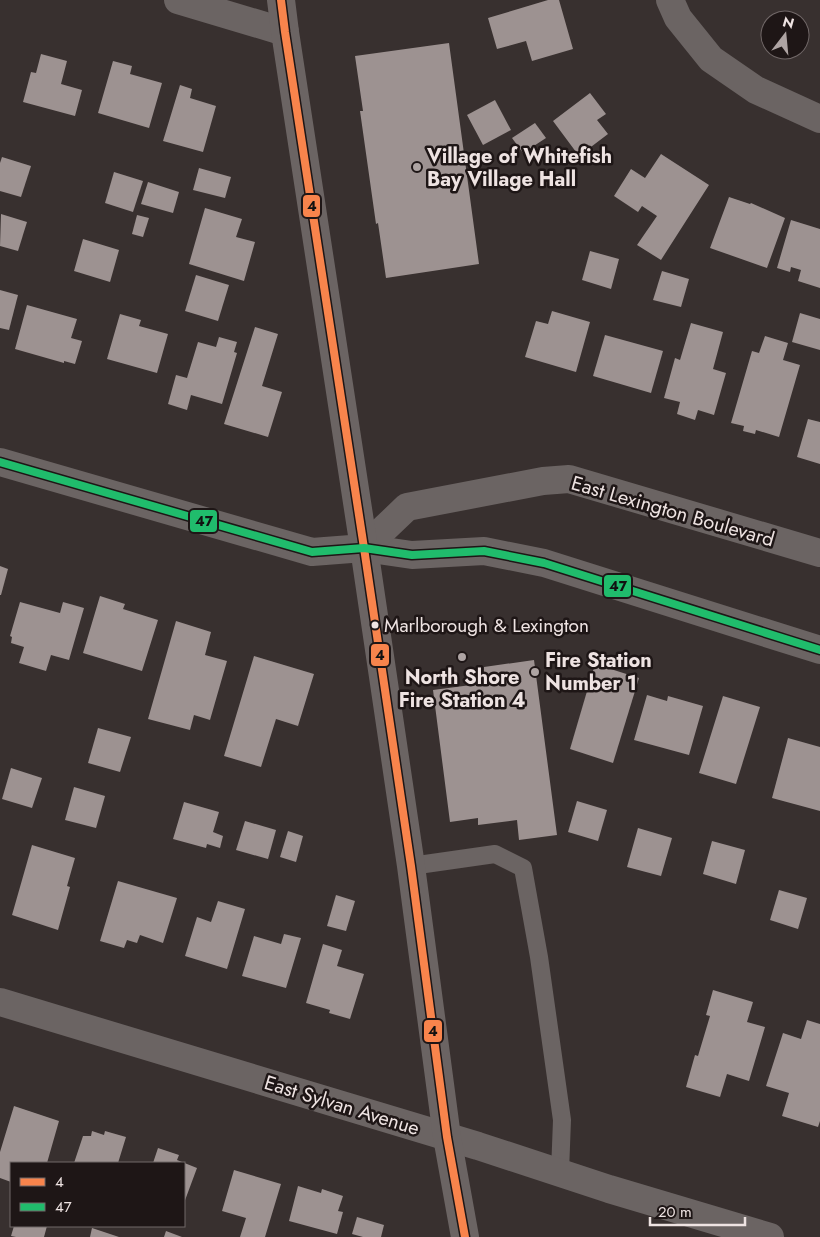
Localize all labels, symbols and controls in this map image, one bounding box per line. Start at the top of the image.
north arrow [760,10,810,60]
text: N [780,11,797,34]
place label: Village of Whitefish Bay Village Hall [426,142,612,194]
marker: Village of Whitefish Bay Village Hall [411,161,423,173]
line badge: 4 [302,194,321,218]
text: 4 [307,196,317,216]
street label: East Lexington Boulevard [568,469,778,554]
line badge: 47 [189,509,218,533]
text: 47 [195,511,214,531]
line badge: 47 [603,574,632,598]
text: 47 [609,576,628,596]
place label: Marlborough & Lexington [384,612,589,639]
marker: Marlborough & Lexington [370,620,380,630]
line badge: 4 [370,643,390,667]
text: 4 [375,645,385,665]
place label: Fire Station Number 1 [545,646,652,698]
marker: North Shore Fire Station 4 [456,651,468,663]
place label: North Shore Fire Station 4 [399,663,525,715]
marker: Fire Station Number 1 [529,666,541,678]
line badge: 4 [423,1019,443,1043]
text: 4 [428,1021,438,1041]
street label: East Sylvan Avenue [261,1068,423,1143]
legend [10,1162,185,1227]
text: 4 [55,1171,64,1193]
scale bar [650,1194,745,1226]
text: 47 [55,1196,72,1218]
text: 20 m [658,1201,692,1223]

